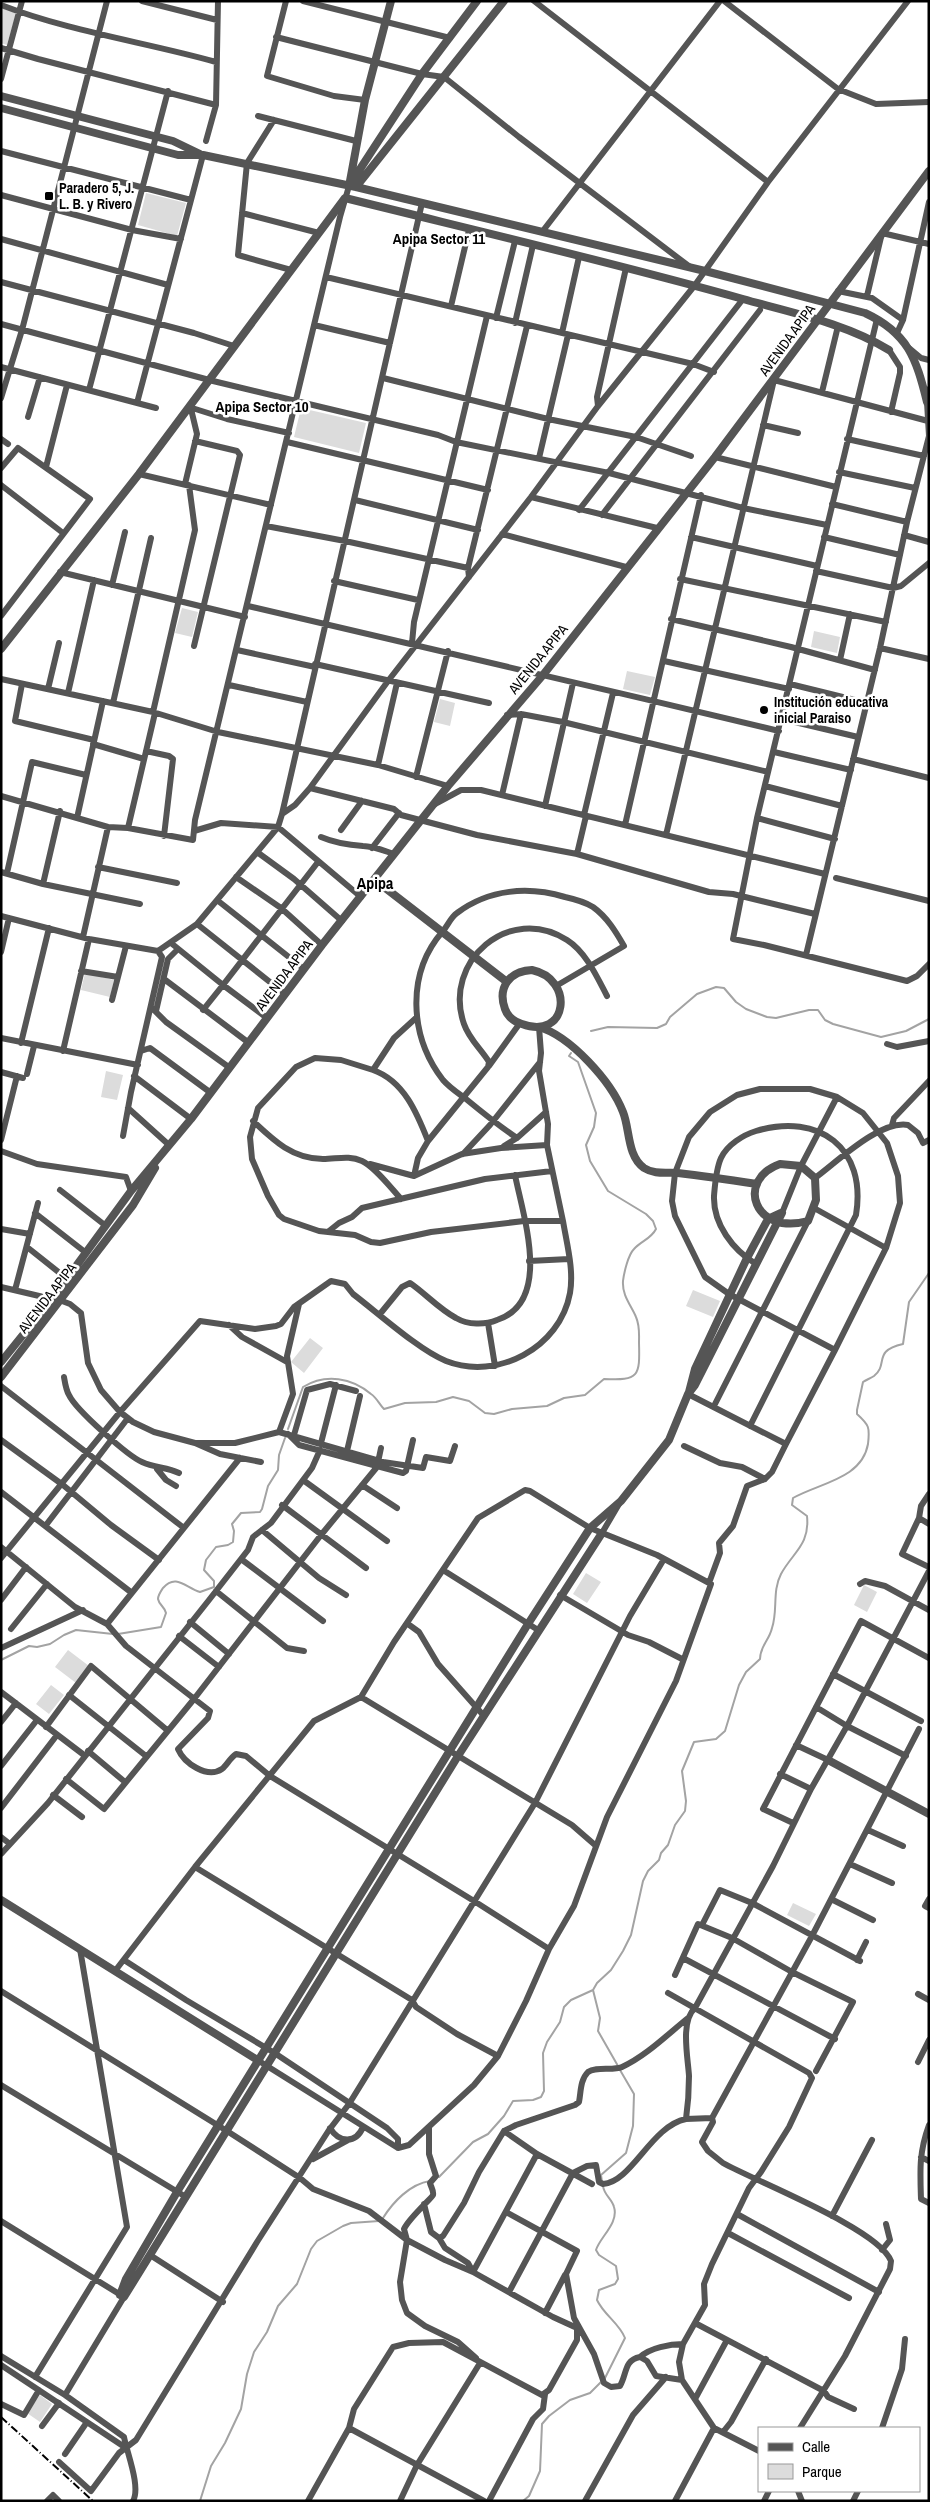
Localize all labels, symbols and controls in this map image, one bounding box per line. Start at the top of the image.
place label: Paradero 5, J. L. B. y Rivero [59,179,134,213]
marker: Paradero 5, J. L. B. y Rivero [43,190,55,202]
district label: Apipa Sector 11 [393,228,485,249]
street label: AVENIDA APIPA [754,300,819,380]
district label: Apipa Sector 10 [216,396,309,417]
street label: AVENIDA APIPA [504,620,572,698]
place label: Institución educativa inicial Paraiso [774,693,889,727]
marker: Institución educativa inicial Paraiso [758,704,770,716]
district label: Apipa [357,872,394,894]
street label: AVENIDA APIPA [251,936,317,1015]
street label: AVENIDA APIPA [13,1259,80,1338]
legend [758,2427,920,2492]
text: Calle [802,2436,830,2457]
text: Parque [802,2461,842,2482]

